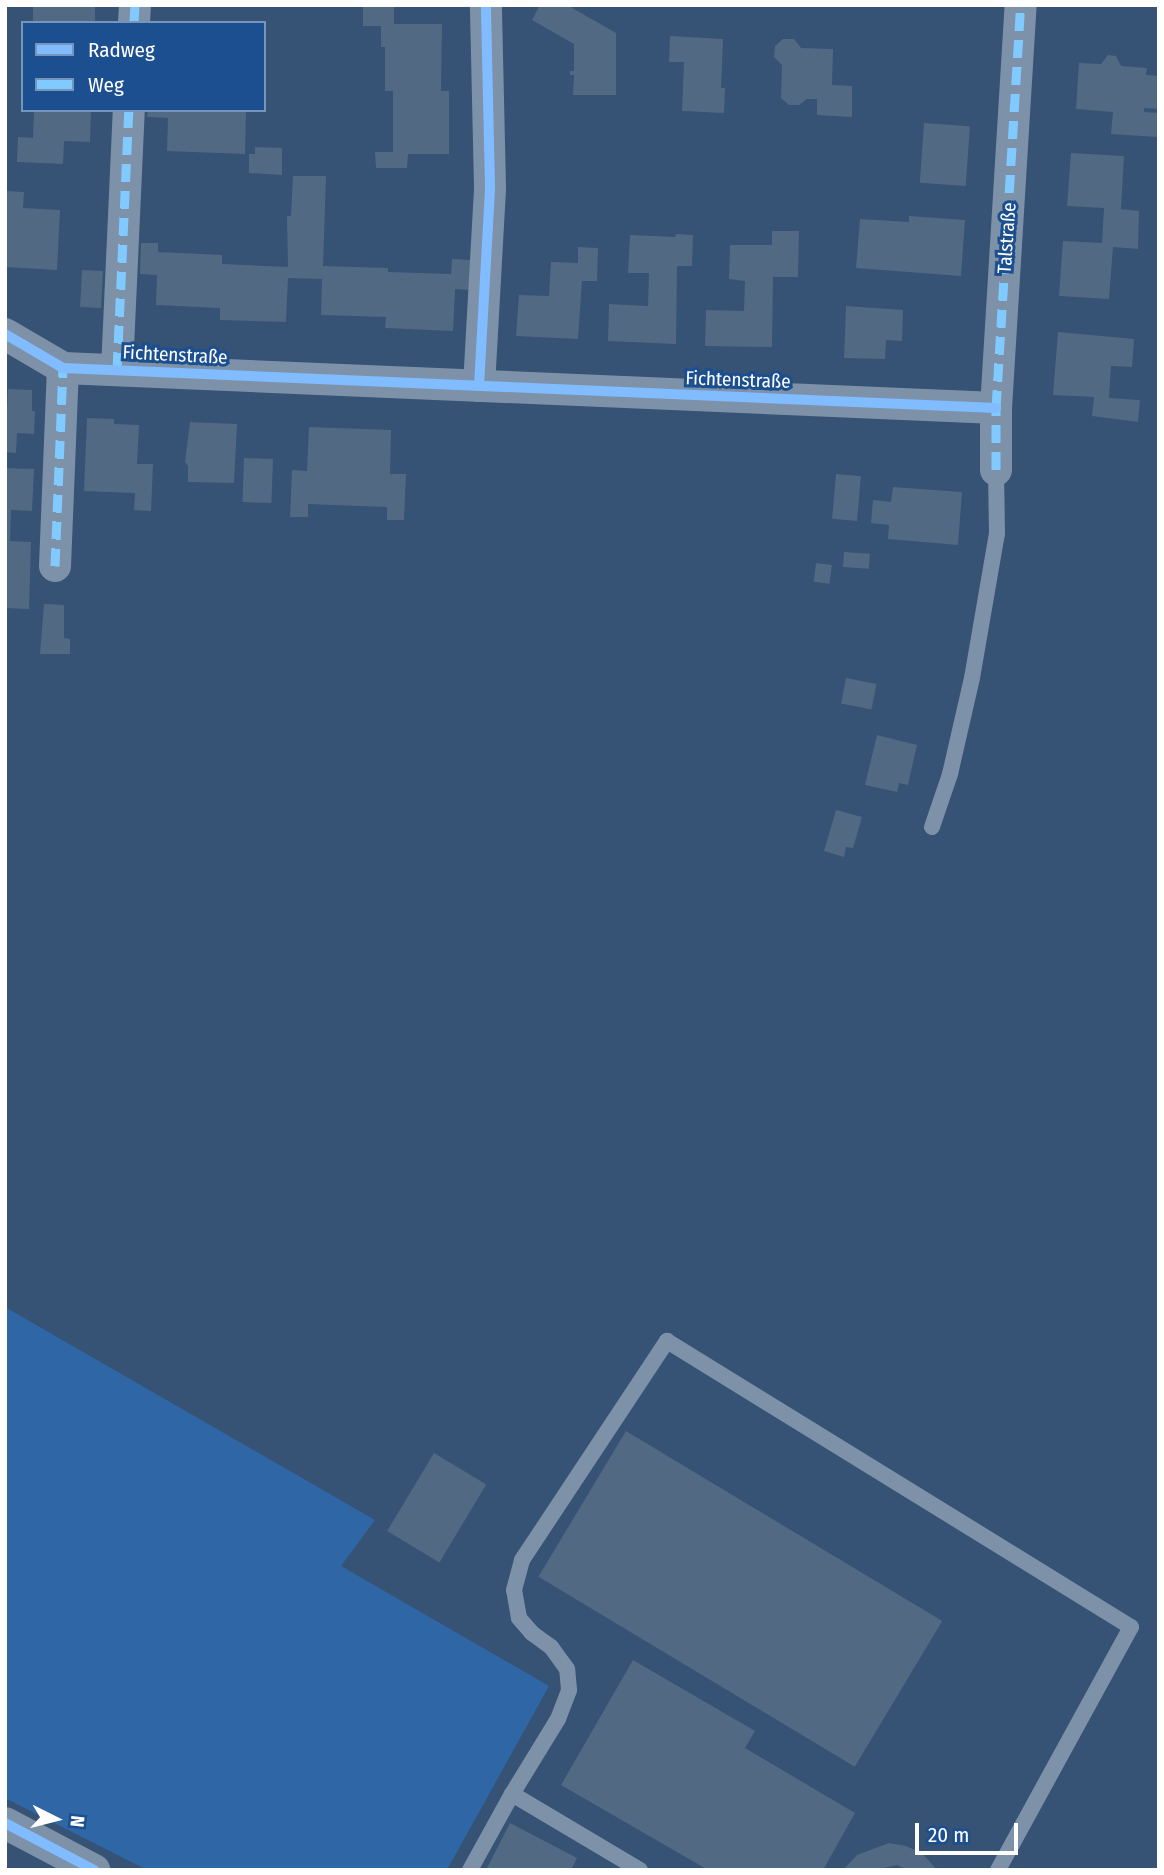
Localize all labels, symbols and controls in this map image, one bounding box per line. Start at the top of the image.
legend [21,21,266,112]
text: Radweg [88,37,155,63]
text: Weg [88,72,124,98]
street label: Talstraße [993,202,1021,274]
street label: Fichtenstraße [122,341,228,369]
street label: Fichtenstraße [685,367,791,393]
north arrow [21,1784,91,1854]
scale bar [919,1808,1022,1852]
text: N [65,1814,89,1828]
text: 20 m [928,1822,969,1848]

